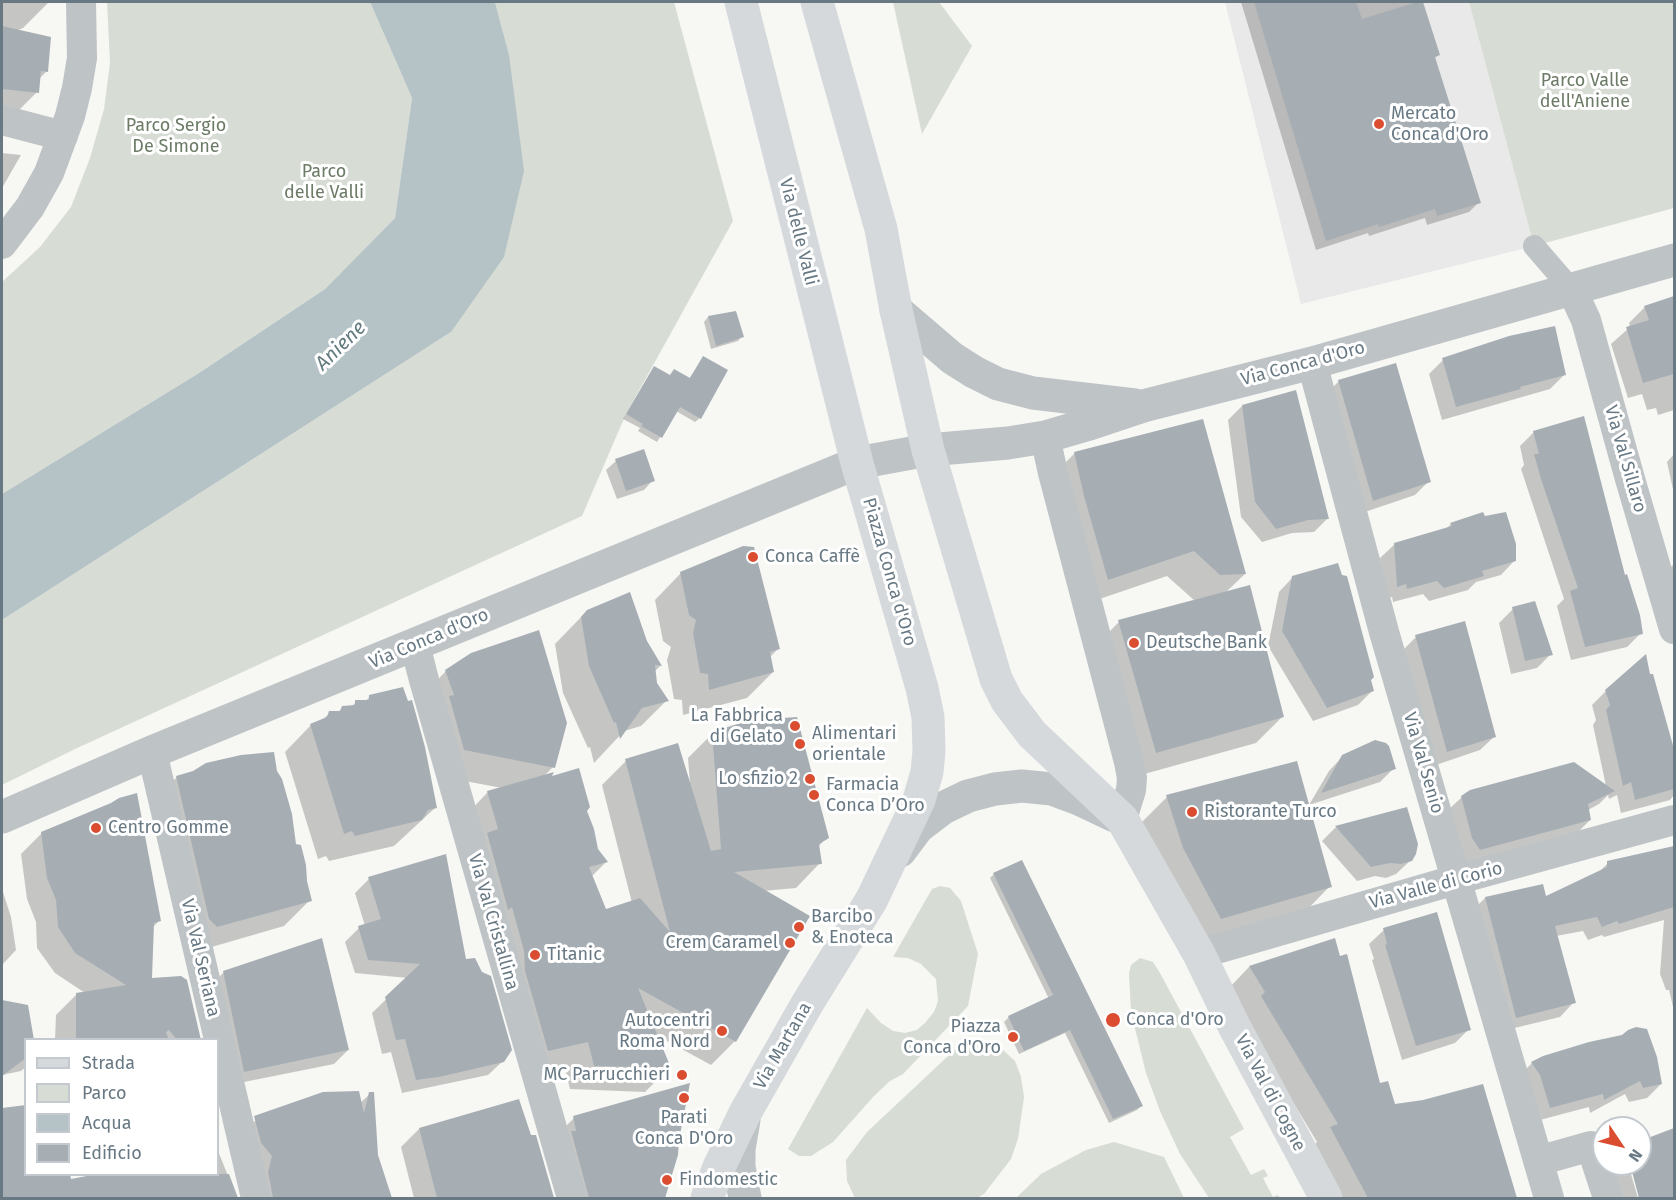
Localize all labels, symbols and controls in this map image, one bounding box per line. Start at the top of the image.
park label: Parco Valle dell'Aniene [1540,70,1630,112]
place label: Mercato Conca d'Oro [1391,103,1489,146]
park label: Parco Sergio De Simone [126,115,226,158]
marker: Mercato Conca d'Oro [1372,117,1386,131]
park label: Parco delle Valli [284,161,364,204]
street label: Via delle Valli [774,176,822,288]
water label: Aniene [311,316,371,376]
street label: Via Conca d'Oro [1239,337,1367,391]
street label: Via Val Sillaro [1599,403,1651,515]
street label: Piazza Conca d'Oro [858,495,920,649]
place label: Conca Caffè [765,546,860,568]
marker: Conca Caffè [746,550,760,564]
street label: Via Conca d'Oro [366,604,492,674]
place label: Deutsche Bank [1146,632,1267,654]
marker: Deutsche Bank [1127,636,1141,650]
place label: La Fabbrica di Gelato [690,705,783,748]
street label: Via Val Senio [1398,710,1448,816]
marker: La Fabbrica di Gelato [788,719,802,733]
place label: Alimentari orientale [812,723,897,766]
marker: Alimentari orientale [793,737,807,751]
place label: Lo sfizio 2 [718,768,798,790]
marker: Lo sfizio 2 [803,772,817,786]
place label: Farmacia Conca D’Oro [826,774,925,816]
marker: Farmacia Conca D’Oro [807,788,821,802]
place label: Ristorante Turco [1204,801,1337,823]
marker: Ristorante Turco [1185,805,1199,819]
place label: Centro Gomme [108,817,229,839]
marker: Centro Gomme [89,821,103,835]
street label: Via Val Cristallina [463,851,523,993]
street label: Via Valle di Corio [1367,858,1505,914]
street label: Via Val Seriana [176,897,224,1019]
place label: Barcibo & Enoteca [811,906,894,948]
marker: Barcibo & Enoteca [792,920,806,934]
place label: Crem Caramel [665,932,778,954]
marker: Crem Caramel [783,936,797,950]
place label: Titanic [547,944,602,966]
marker: Titanic [528,948,542,962]
street label: Via Martana [749,999,817,1093]
place label: Conca d'Oro [1126,1009,1224,1031]
place label: Autocentri Roma Nord [619,1010,710,1052]
marker: Conca d'Oro [1104,1011,1122,1029]
place label: Piazza Conca d'Oro [903,1016,1001,1058]
marker: Autocentri Roma Nord [715,1024,729,1038]
marker: Piazza Conca d'Oro [1006,1030,1020,1044]
street label: Via Val di Cogne [1230,1031,1310,1155]
legend [24,1038,219,1176]
text: Strada [82,1052,135,1074]
place label: MC Parrucchieri [543,1064,670,1086]
marker: MC Parrucchieri [675,1068,689,1082]
text: Parco [82,1082,126,1104]
marker: Parati Conca D'Oro [677,1091,691,1105]
place label: Parati Conca D'Oro [635,1107,733,1150]
text: Acqua [82,1112,132,1134]
north arrow [1592,1116,1652,1176]
text: Edificio [82,1142,142,1164]
text: N [1625,1146,1646,1165]
place label: Findomestic [679,1169,778,1191]
marker: Findomestic [660,1173,674,1187]

